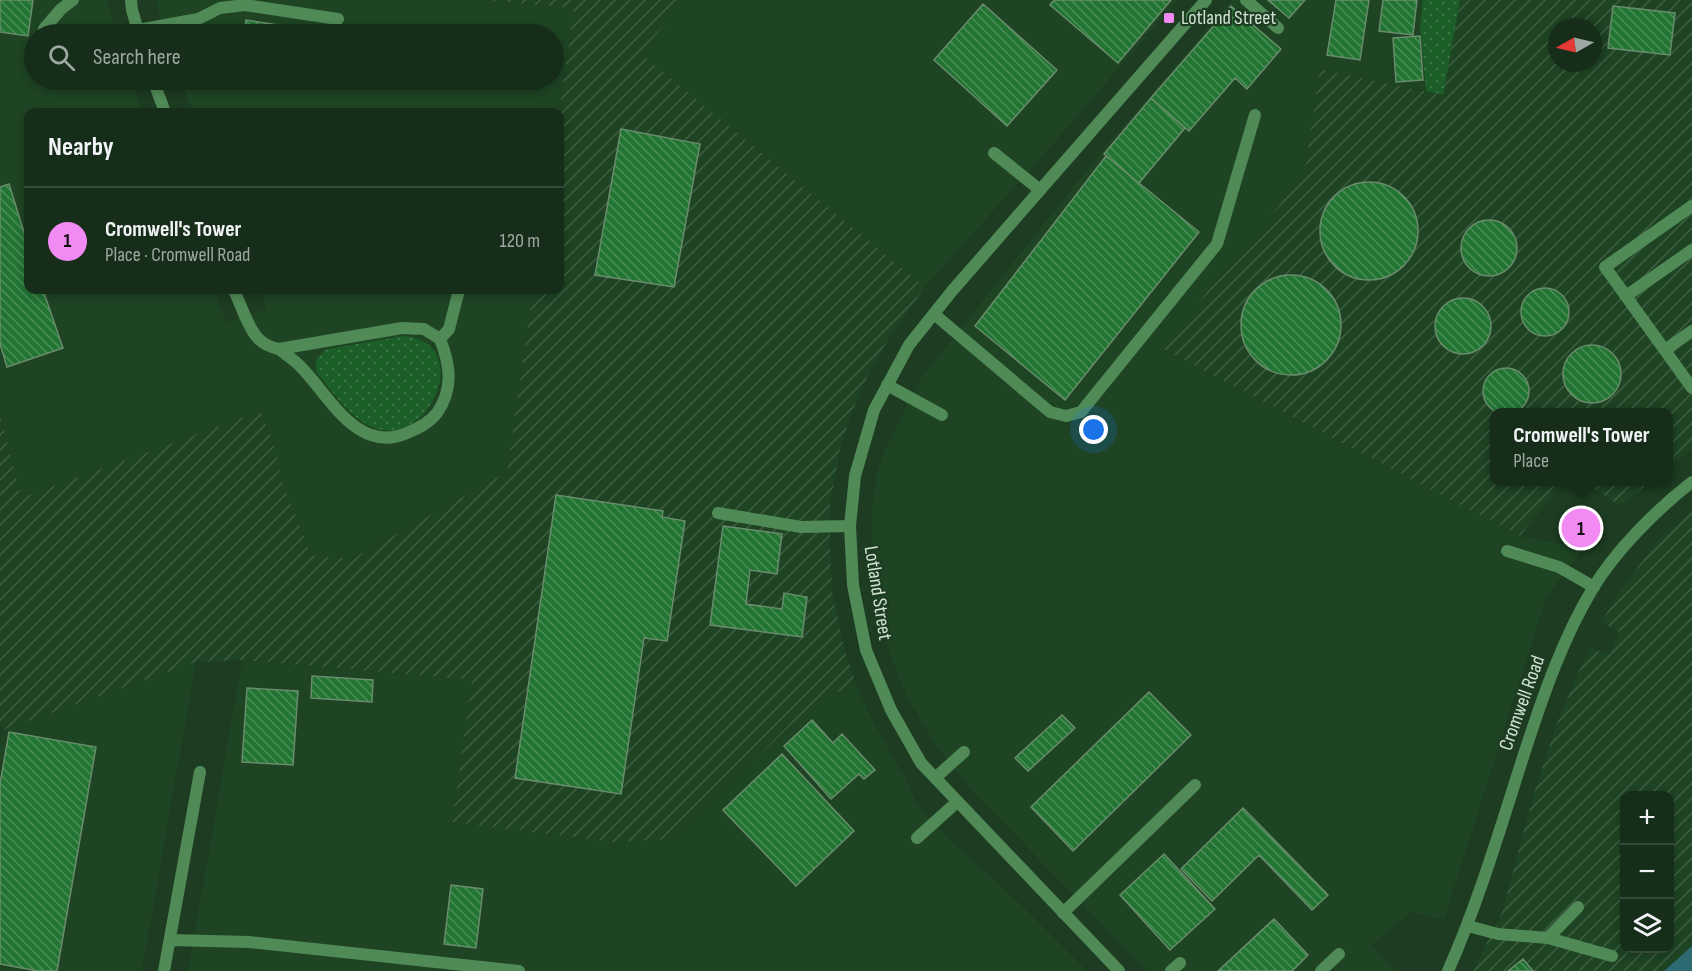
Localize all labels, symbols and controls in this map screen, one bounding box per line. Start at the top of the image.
place label: Lotland Street [1181,6,1276,30]
marker: Lotland Street [1162,11,1176,25]
north arrow [1548,18,1602,72]
search box [24,24,564,90]
icon: search [45,41,78,74]
text: Search here [93,44,180,71]
text: Nearby [48,132,114,163]
text: Cromwell's Tower [105,216,241,243]
text: 1 [64,229,71,253]
text: 120 m [500,229,540,253]
text: Place · Cromwell Road [105,243,250,267]
popup [1490,408,1673,486]
your location [1079,415,1108,444]
text: Cromwell's Tower [1513,422,1650,449]
text: Place [1513,449,1549,473]
pin: 1 [1562,506,1600,550]
street label: Lotland Street [859,544,897,642]
street label: Cromwell Road [1494,652,1550,754]
map controls [1620,791,1674,953]
button: + [1620,791,1674,845]
button: − [1620,845,1674,899]
button: layers [1620,899,1674,953]

